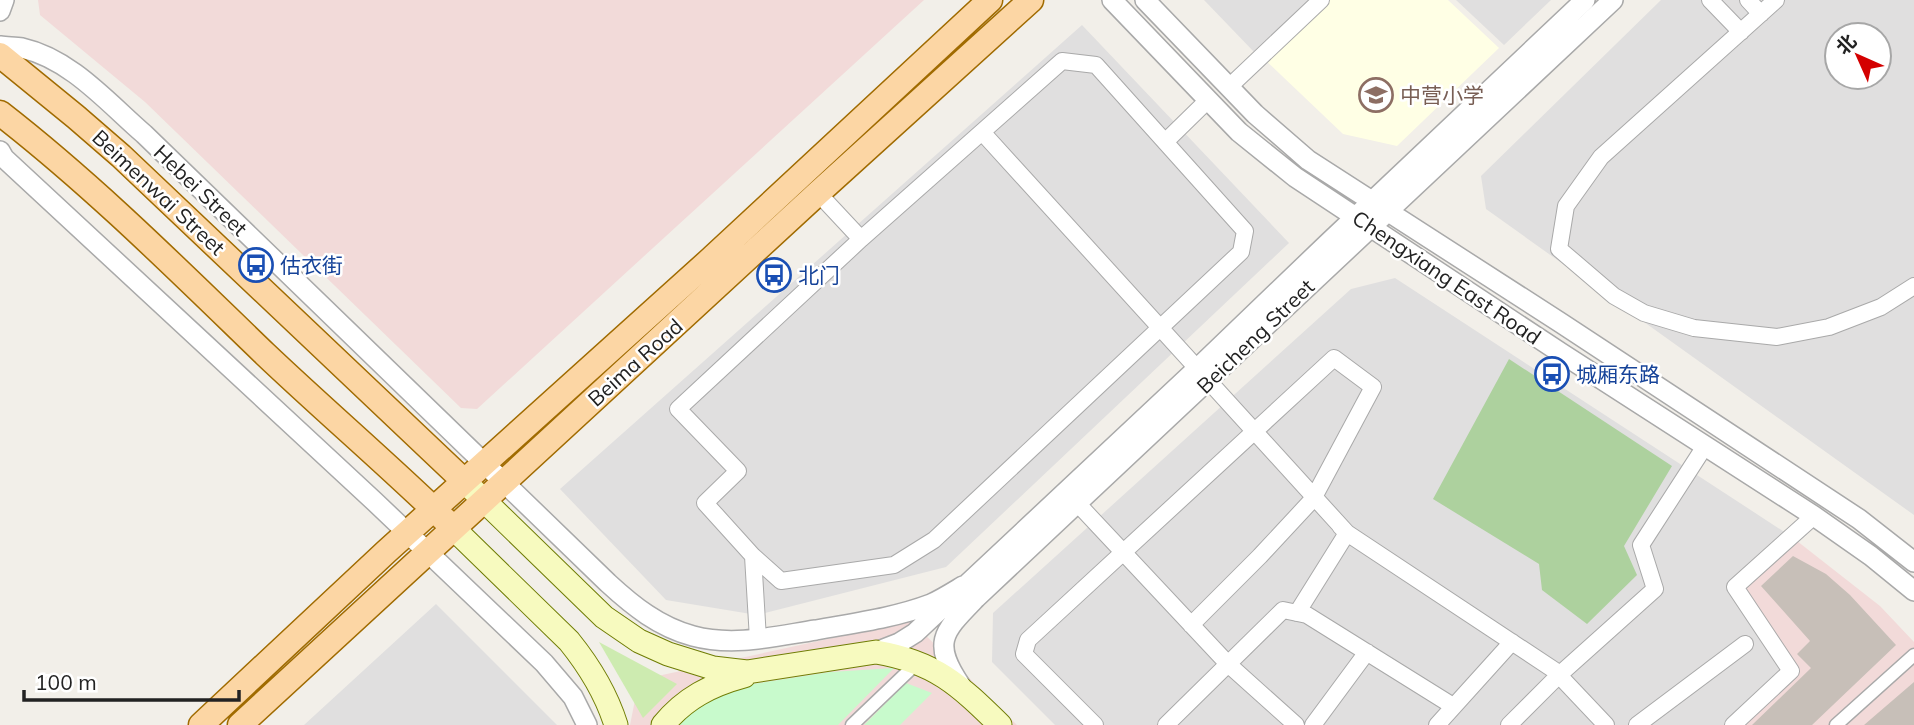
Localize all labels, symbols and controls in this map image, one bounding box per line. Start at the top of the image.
north arrow [1823,21,1893,91]
text: 北 [1831,29,1861,59]
school or university icon: 中营小学 [1357,76,1395,114]
place label: 中营小学 [1400,82,1484,108]
street label: Beimenwai Street [87,124,231,260]
street label: Hebei Street [149,139,253,241]
street label: Chengxiang East Road [1348,204,1546,350]
bus stop icon: 估衣街 [237,246,275,284]
place label: 估衣街 [280,252,343,278]
bus stop icon: 北门 [755,256,793,294]
place label: 北门 [798,262,840,288]
street label: Beicheng Street [1191,273,1319,399]
street label: Beima Road [582,313,688,411]
bus stop icon: 城厢东路 [1533,355,1571,393]
place label: 城厢东路 [1576,361,1660,387]
scale bar [24,658,240,702]
text: 100 m [35,669,97,695]

